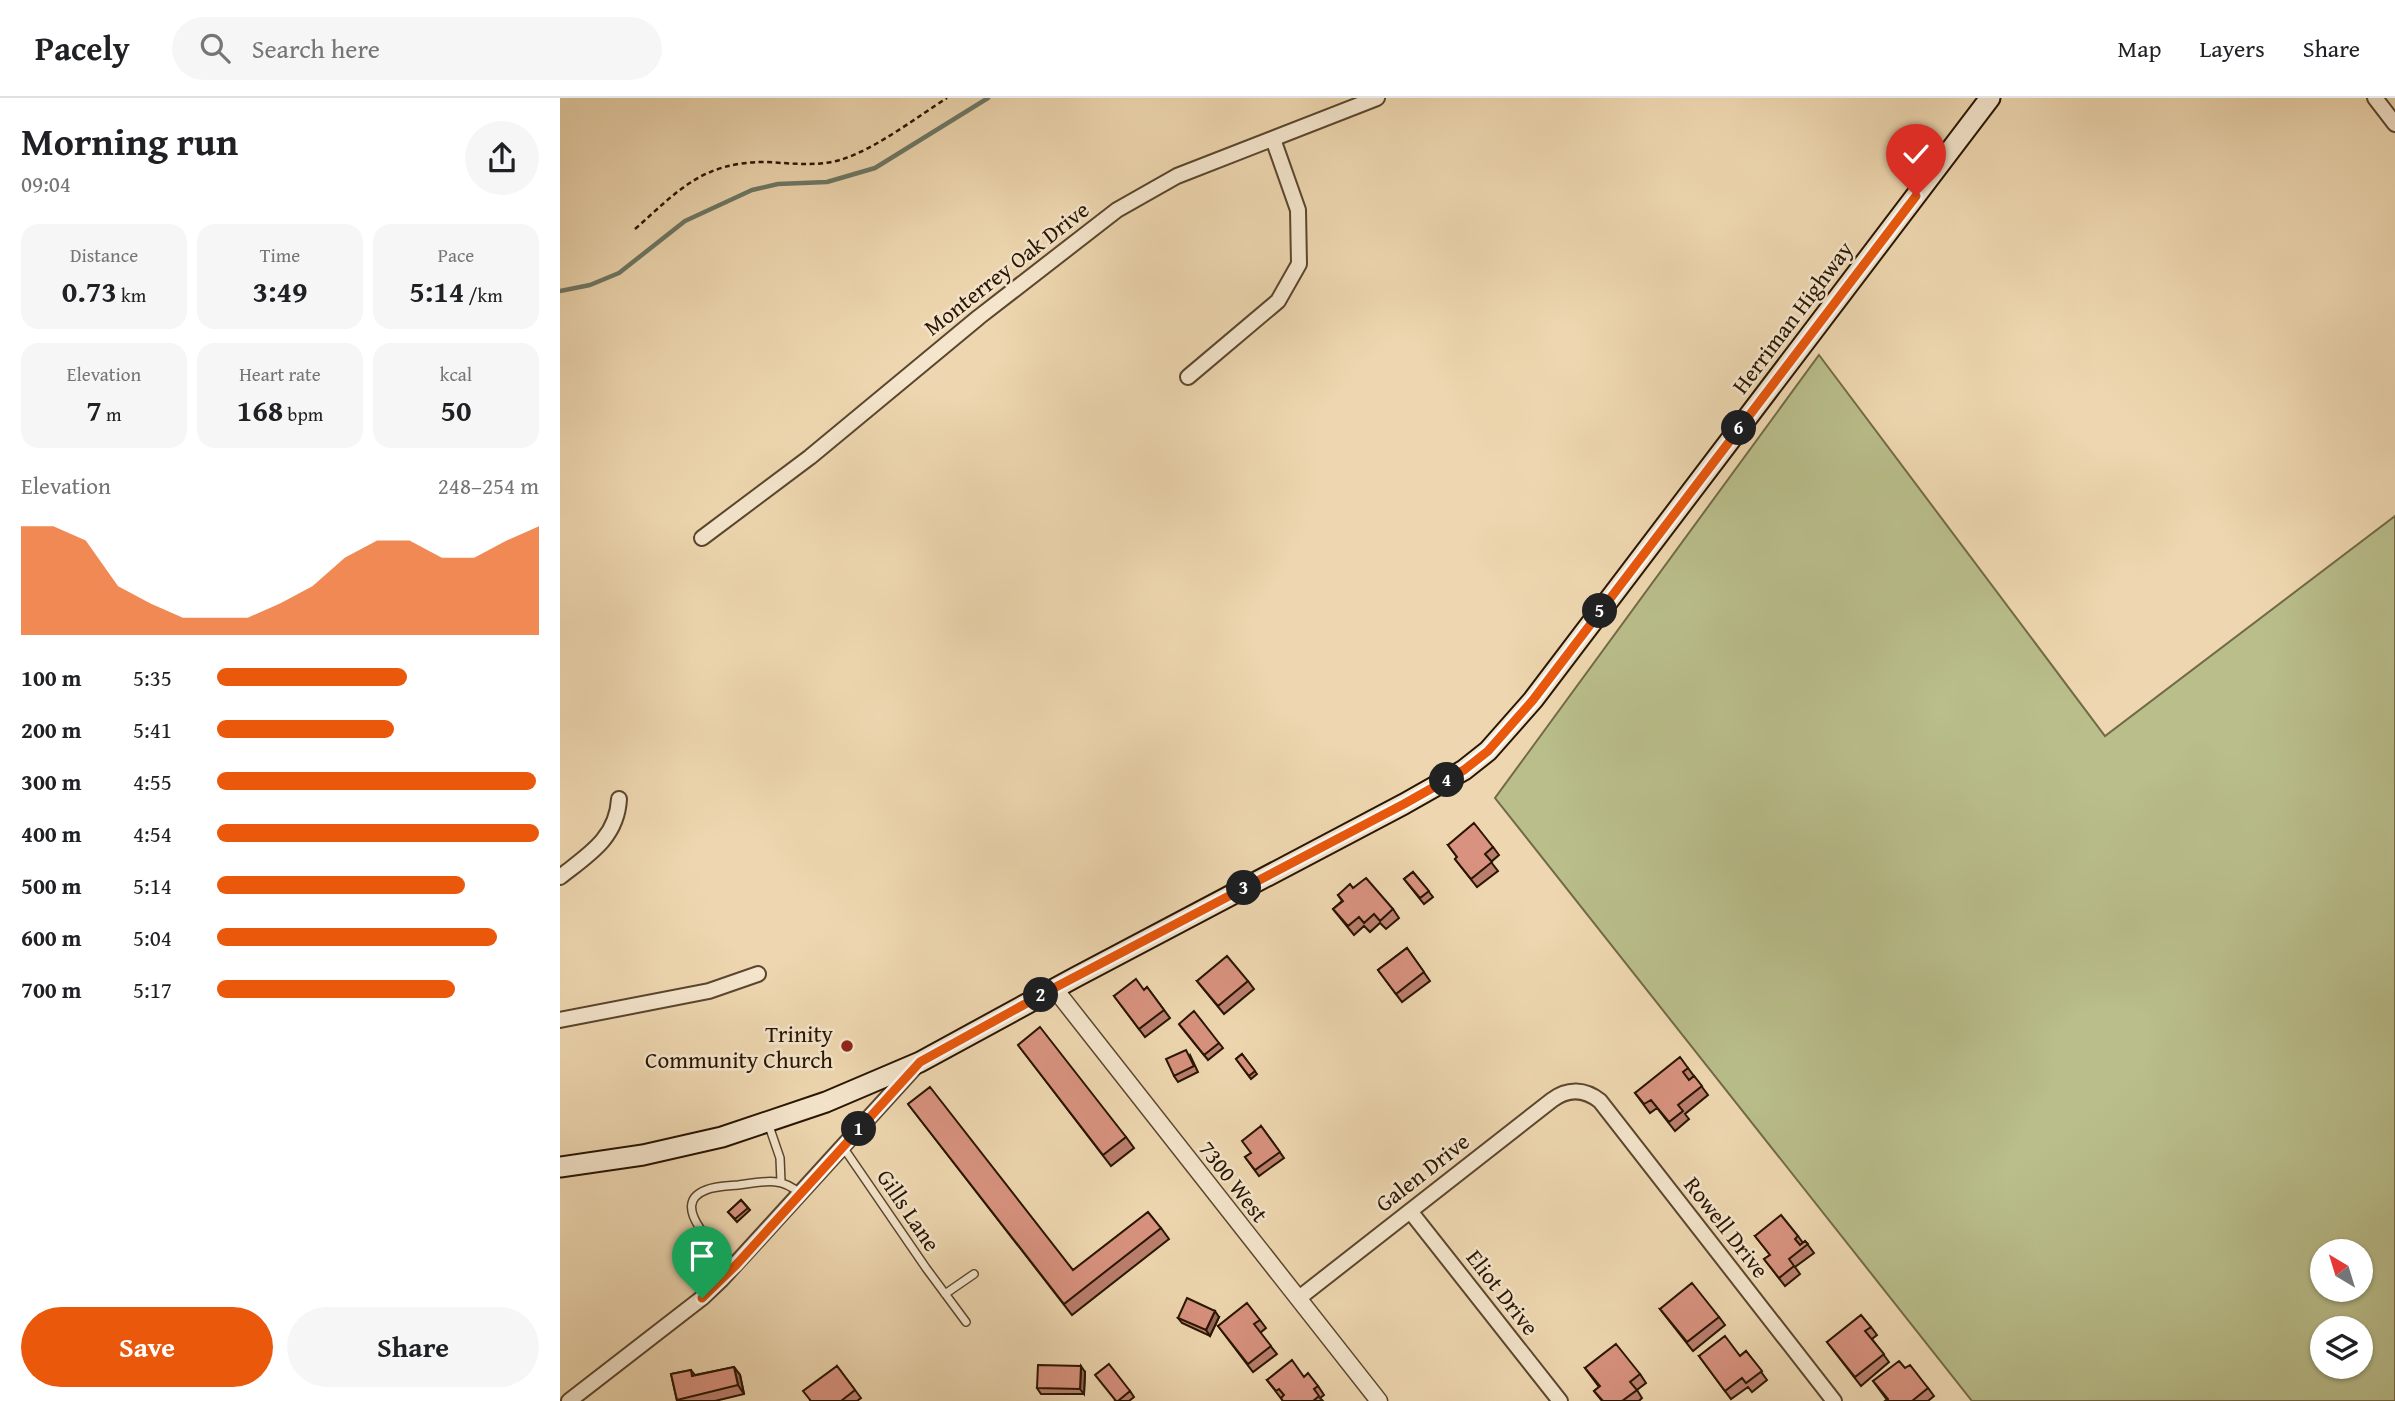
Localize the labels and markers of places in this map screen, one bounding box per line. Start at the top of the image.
pin [1886,124,1946,196]
pin: 6 [1722,410,1756,446]
pin: 5 [1583,594,1618,628]
pin: 4 [1430,762,1464,798]
pin: 3 [1226,870,1262,906]
pin: 2 [1023,978,1058,1012]
place label: Trinity Community Church [645,1017,834,1076]
marker: Trinity Community Church [839,1038,855,1054]
pin: 1 [842,1112,876,1146]
pin [672,1226,732,1298]

